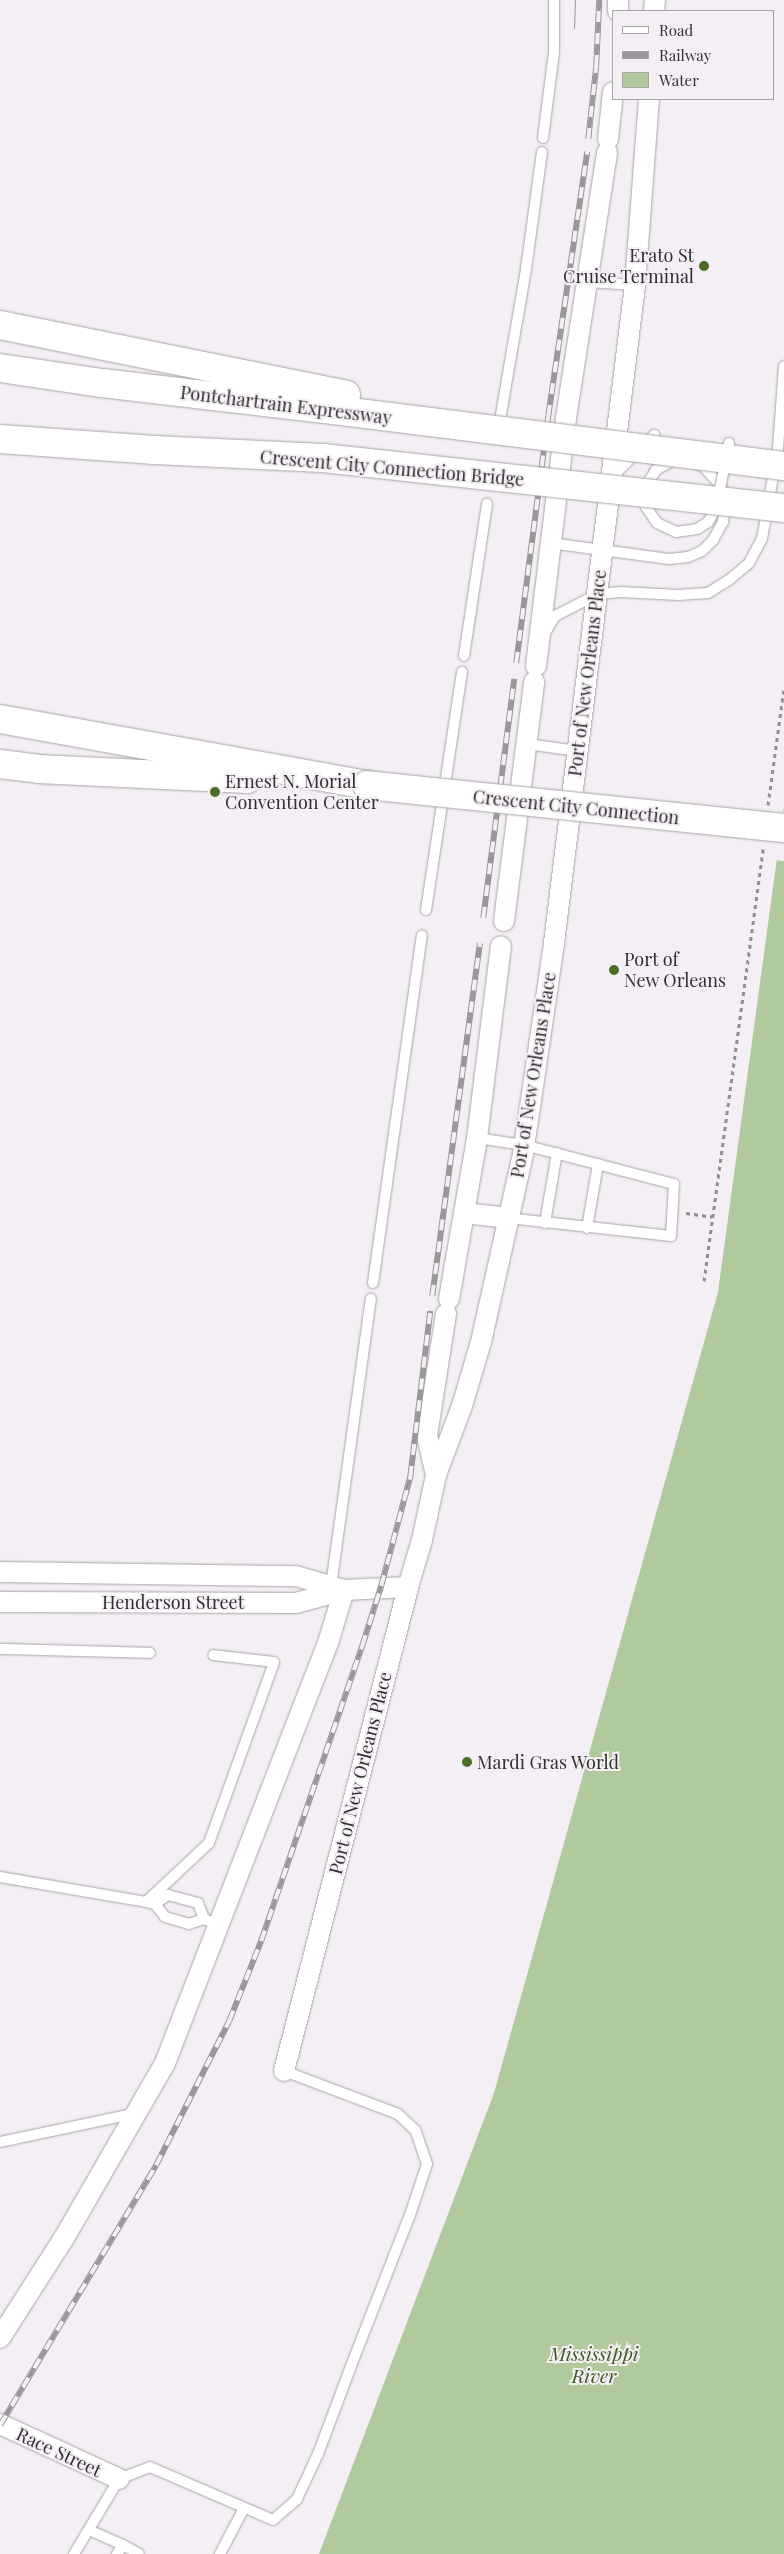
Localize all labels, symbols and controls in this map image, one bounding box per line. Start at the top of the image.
legend [612,10,774,100]
text: Road [659,20,693,40]
text: Railway [659,45,711,65]
text: Water [659,70,699,90]
place label: Erato St Cruise Terminal [563,245,694,288]
marker: Erato St Cruise Terminal [698,260,710,272]
street label: Pontchartrain Expressway [179,381,393,429]
street label: Crescent City Connection Bridge [259,446,525,490]
street label: Port of New Orleans Place [564,568,610,778]
place label: Ernest N. Morial Convention Center [225,771,379,814]
street label: Crescent City Connection [471,785,681,829]
marker: Ernest N. Morial Convention Center [209,786,221,798]
place label: Port of New Orleans [624,949,727,992]
marker: Port of New Orleans [608,964,620,976]
street label: Port of New Orleans Place [506,970,560,1180]
street label: Henderson Street [102,1591,244,1613]
street label: Port of New Orleans Place [324,1669,396,1877]
place label: Mardi Gras World [477,1751,620,1773]
marker: Mardi Gras World [461,1756,473,1768]
water label: Mississippi River [549,2343,639,2387]
street label: Race Street [13,2423,105,2481]

